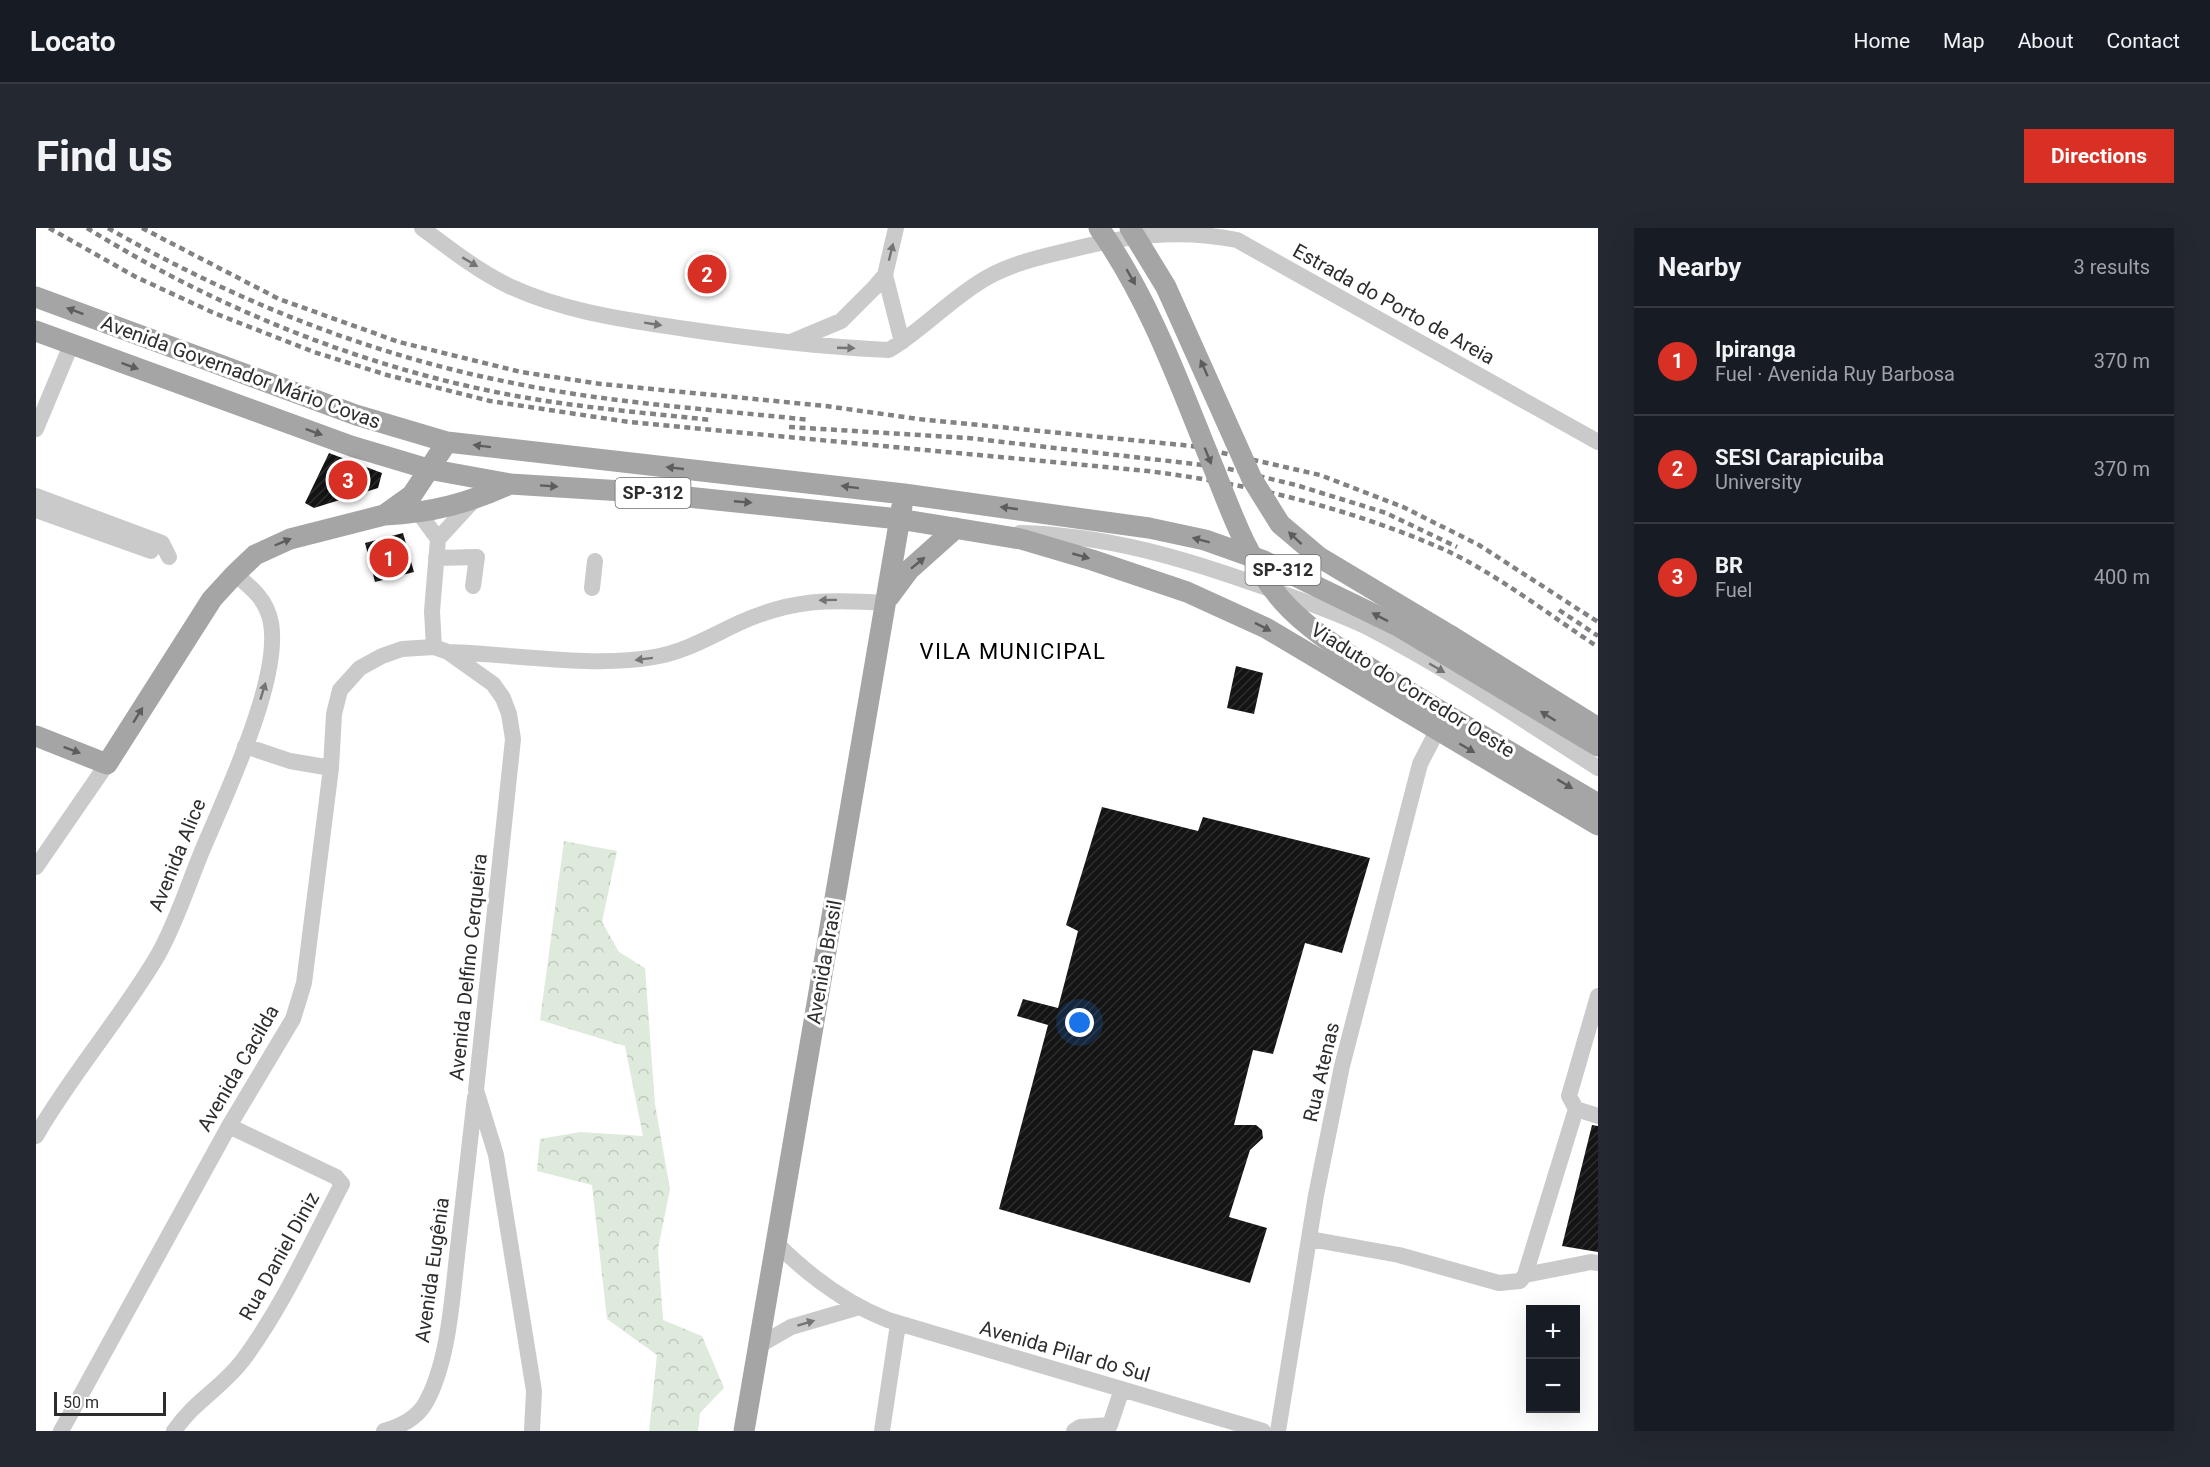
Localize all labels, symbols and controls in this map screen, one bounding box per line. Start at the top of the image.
text: Locato [30,25,115,58]
text: Home [1854,29,1910,53]
text: Map [1943,29,1985,53]
text: About [2018,29,2074,53]
text: Contact [2107,29,2180,53]
button: Directions [2024,129,2174,183]
text: Find us [36,132,173,181]
street label: Estrada do Porto de Areia [1289,238,1499,370]
one-way arrow [886,242,896,261]
pin: 2 [688,252,726,296]
text: Nearby [1658,252,1741,282]
text: 3 results [2074,255,2150,279]
one-way arrow [462,257,478,268]
one-way arrow [1125,269,1136,285]
one-way arrow [65,306,83,316]
street label: Avenida Governador Mário Covas [98,310,384,434]
one-way arrow [644,319,663,328]
text: Ipiranga [1715,337,1796,362]
one-way arrow [837,344,856,353]
text: 1 [1672,349,1683,373]
text: 370 m [2094,349,2150,373]
one-way arrow [1199,359,1208,376]
one-way arrow [121,362,139,372]
text: Fuel · Avenida Ruy Barbosa [1715,362,1955,386]
one-way arrow [305,428,323,438]
one-way arrow [472,441,491,451]
text: SESI Carapicuiba [1715,445,1884,470]
one-way arrow [1203,447,1213,465]
text: 2 [1672,457,1683,481]
text: 370 m [2094,457,2150,481]
pin: 3 [328,458,368,502]
one-way arrow [666,463,685,472]
text: University [1715,470,1802,494]
road number: SP-312 [616,478,690,508]
one-way arrow [539,482,558,491]
one-way arrow [841,482,860,492]
one-way arrow [733,497,752,507]
one-way arrow [1000,503,1019,512]
one-way arrow [1288,532,1303,545]
one-way arrow [1192,535,1210,544]
pin: 1 [370,536,408,580]
one-way arrow [274,537,292,546]
one-way arrow [1072,552,1091,562]
text: BR [1715,553,1743,578]
road number: SP-312 [1246,555,1320,585]
one-way arrow [910,556,926,569]
text: 3 [1672,565,1683,589]
text: 400 m [2094,565,2150,589]
text: Fuel [1715,578,1752,602]
one-way arrow [818,595,837,605]
one-way arrow [1371,612,1388,622]
street label: Viaduto do Corredor Oeste [1307,617,1519,763]
one-way arrow [1254,622,1271,632]
district label: VILA MUNICIPAL [920,639,1106,664]
one-way arrow [634,654,653,663]
one-way arrow [1429,663,1446,673]
one-way arrow [259,682,268,700]
one-way arrow [133,707,144,723]
one-way arrow [1540,710,1556,721]
one-way arrow [1459,743,1476,753]
one-way arrow [63,745,81,755]
one-way arrow [1557,779,1573,790]
street label: Avenida Alice [143,795,211,915]
street label: Avenida Delfino Cerqueira [444,852,492,1082]
street label: Avenida Brasil [801,898,847,1026]
street label: Avenida Cacilda [192,1001,284,1135]
your location [1065,1008,1094,1037]
street label: Rua Atenas [1298,1020,1344,1124]
street label: Rua Daniel Diniz [234,1187,324,1325]
street label: Avenida Eugênia [410,1196,454,1344]
map controls [1526,1305,1580,1413]
button: + [1526,1305,1580,1359]
street label: Avenida Pilar do Sul [977,1315,1153,1387]
one-way arrow [797,1318,815,1327]
button: − [1526,1359,1580,1413]
scale bar [54,1389,166,1416]
text: 50 m [63,1393,99,1412]

